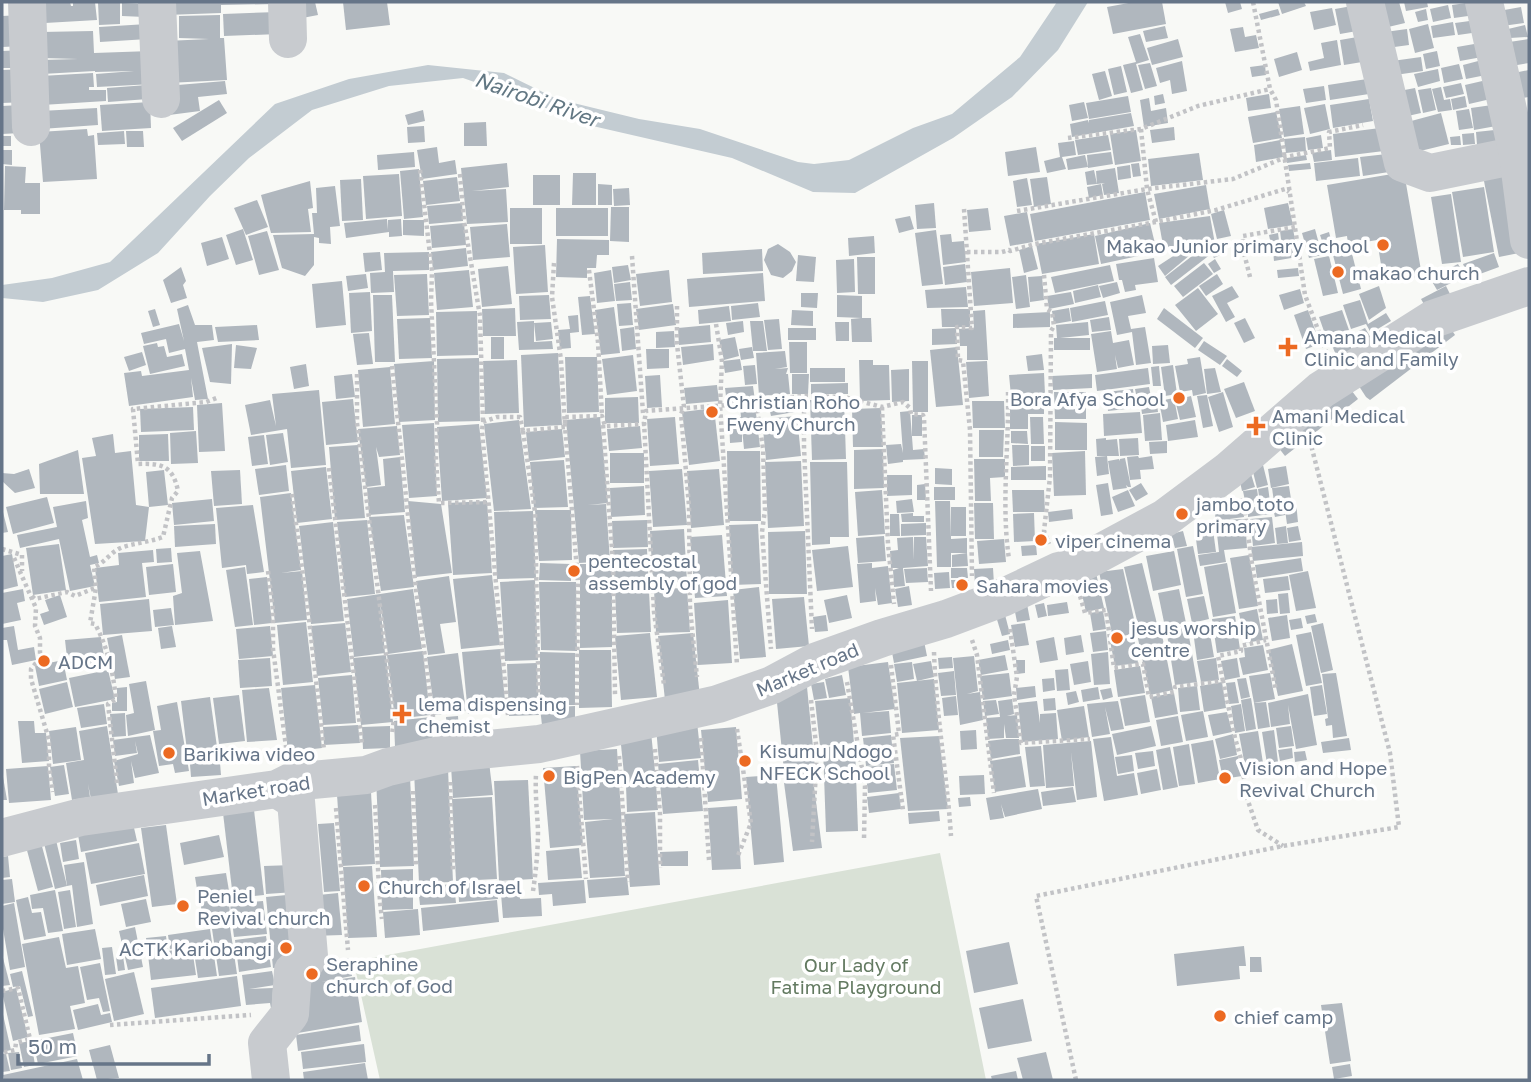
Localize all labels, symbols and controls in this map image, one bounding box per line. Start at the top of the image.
water label: Nairobi River [472,66,605,133]
place label: Makao Junior primary school [1106,234,1369,257]
marker: Makao Junior primary school [1375,237,1391,253]
place label: makao church [1352,261,1480,284]
marker: makao church [1330,264,1346,280]
place label: Amana Medical Clinic and Family [1304,325,1459,370]
marker: Amana Medical Clinic and Family [1278,337,1298,357]
place label: Bora Afya School [1010,387,1165,410]
place label: Christian Roho Fweny Church [726,390,860,435]
marker: Bora Afya School [1171,390,1187,406]
marker: Christian Roho Fweny Church [704,404,720,420]
place label: Amani Medical Clinic [1272,404,1405,449]
marker: Amani Medical Clinic [1246,416,1266,436]
place label: jambo toto primary [1195,492,1294,537]
marker: jambo toto primary [1174,506,1190,522]
place label: viper cinema [1055,529,1171,552]
marker: viper cinema [1033,532,1049,548]
place label: pentecostal assembly of god [588,549,737,594]
marker: pentecostal assembly of god [566,563,582,579]
place label: Sahara movies [976,574,1109,597]
marker: Sahara movies [954,577,970,593]
place label: jesus worship centre [1130,616,1256,661]
marker: jesus worship centre [1109,630,1125,646]
street label: Market road [752,637,862,701]
place label: ADCM [58,650,113,673]
marker: ADCM [36,653,52,669]
place label: lema dispensing chemist [418,692,567,737]
marker: lema dispensing chemist [392,704,412,724]
place label: Kisumu Ndogo NFECK School [759,739,892,784]
place label: Barikiwa video [183,742,315,765]
marker: Barikiwa video [161,745,177,761]
marker: Kisumu Ndogo NFECK School [737,753,753,769]
place label: Vision and Hope Revival Church [1239,756,1387,801]
place label: BigPen Academy [563,765,716,788]
marker: BigPen Academy [541,768,557,784]
street label: Market road [200,770,312,810]
marker: Vision and Hope Revival Church [1217,770,1233,786]
place label: Church of Israel [378,875,522,898]
marker: Church of Israel [356,878,372,894]
place label: Peniel Revival church [197,884,331,929]
marker: Peniel Revival church [175,898,191,914]
place label: ACTK Kariobangi [119,937,272,960]
marker: ACTK Kariobangi [278,940,294,956]
place label: Seraphine church of God [326,952,453,997]
park label: Our Lady of Fatima Playground [771,953,941,998]
marker: Seraphine church of God [304,966,320,982]
place label: chief camp [1234,1005,1333,1028]
marker: chief camp [1212,1008,1228,1024]
scale bar [18,1023,208,1066]
text: 50 m [28,1033,77,1059]

